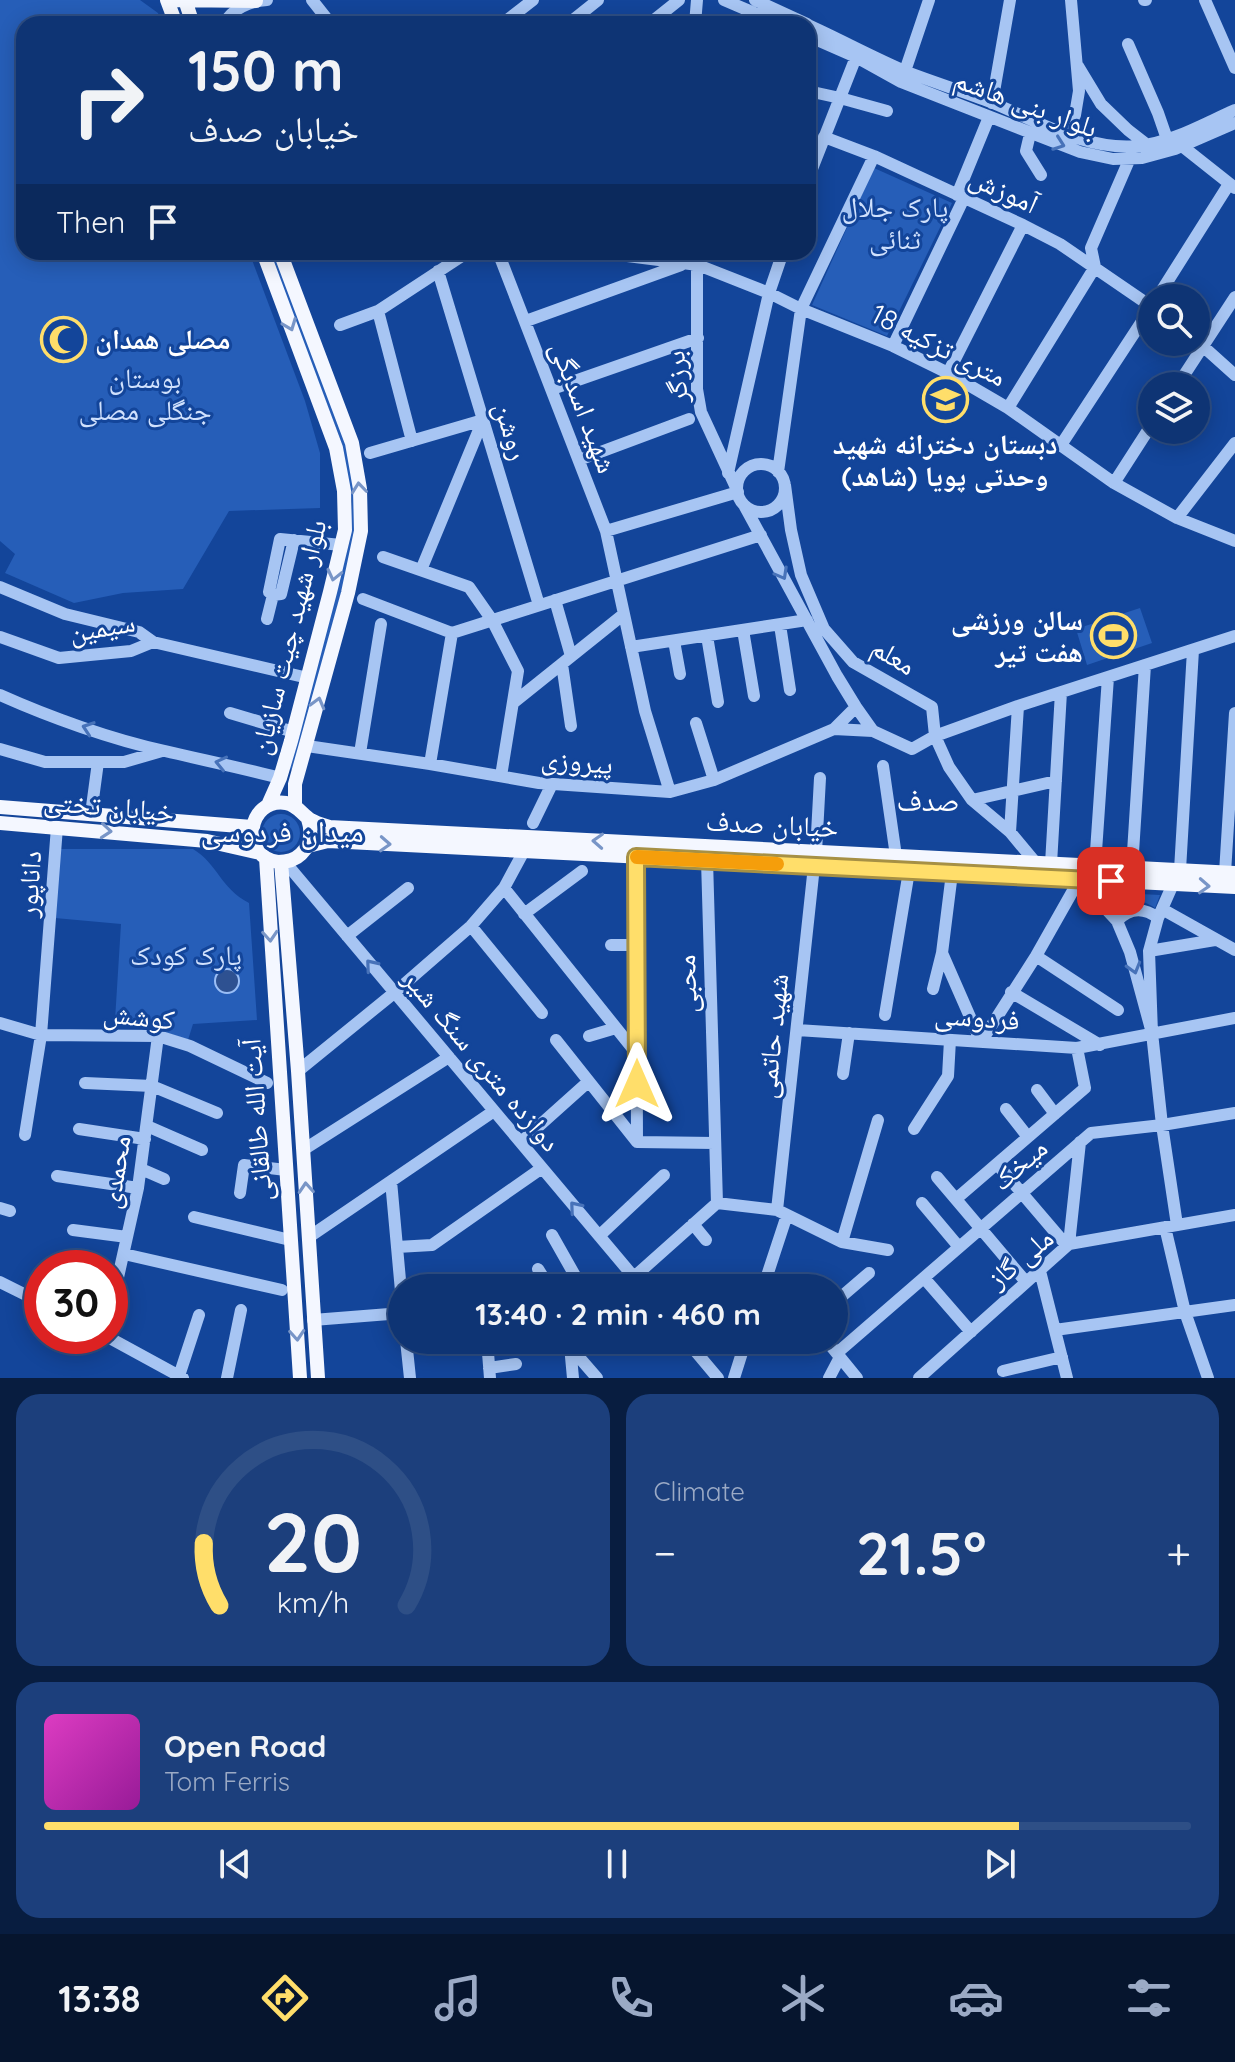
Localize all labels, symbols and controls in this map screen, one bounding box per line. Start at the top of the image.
text: 150 m [188,35,344,105]
icon: right [56,48,160,152]
street label: بلوار بنی هاشم [949,60,1103,147]
text: خیابان صدف [188,106,359,151]
one-way arrow [1051,135,1065,151]
street label: آموزش [964,159,1045,222]
park label: پارک جلال ثنائی [842,189,948,257]
icon: arrive [141,200,185,244]
text: Then [56,203,125,241]
map controls [1138,284,1210,444]
button: search [1138,284,1210,356]
street label: 18 متری تزکیه [866,295,1013,394]
mosque icon: مصلی همدان [40,315,88,363]
one-way arrow [280,317,297,331]
place label: مصلی همدان [95,321,230,357]
street label: شهید اسدبگی [542,336,626,478]
street label: برزگر [656,349,695,406]
park label: بوستان جنگلی مصلی [78,360,212,428]
button: layers [1138,372,1210,444]
school or university icon: دبستان دخترانه شهید وحدتی پویا (شاهد) [921,375,969,423]
street label: روشن [486,398,538,464]
place label: دبستان دخترانه شهید وحدتی پویا (شاهد) [833,426,1057,494]
one-way arrow [351,481,368,494]
street label: بلوار شهید چیت سازیان [241,516,334,758]
one-way arrow [772,565,787,580]
one-way arrow [326,567,343,581]
place label: سالن ورزشی هفت تیر [951,602,1083,669]
street label: سیمین [66,603,138,651]
sports icon: سالن ورزشی هفت تیر [1090,612,1138,660]
street label: معلم [864,629,923,684]
one-way arrow [309,696,326,710]
one-way arrow [81,721,95,737]
street label: پیروزی [540,740,615,781]
one-way arrow [215,755,229,772]
district label: صدف [896,781,960,819]
street label: خیابان تختی [42,782,176,830]
street label: خیابان صدف [705,803,839,844]
district label: میدان فردوسی [200,812,364,850]
one-way arrow [100,823,113,840]
one-way arrow [591,833,604,850]
one-way arrow [379,835,392,852]
pin [1077,847,1145,915]
street label: داناپور [9,850,49,919]
icon: arrive [1089,859,1133,903]
one-way arrow [1198,877,1211,894]
one-way arrow [261,930,278,943]
park label: پارک کودک [130,937,242,972]
street label: محبی [667,954,705,1014]
one-way arrow [366,960,381,974]
street label: دوازده متری سنگ شیر [395,960,569,1158]
one-way arrow [1125,961,1141,975]
street label: شهید حاتمی [748,972,796,1100]
street label: کوشش [102,994,177,1038]
street label: فردوسی [933,996,1021,1038]
street label: آیت الله طالقانی [232,1037,280,1203]
position arrow [595,1042,679,1126]
street label: میخک [983,1130,1054,1198]
street label: محمدی [91,1133,138,1211]
one-way arrow [298,1181,315,1194]
one-way arrow [570,1202,585,1216]
street label: ملی گاز [979,1220,1061,1297]
speed limit sign: 30 [24,1250,128,1354]
text: 13:40 · 2 min · 460 m [475,1295,761,1333]
one-way arrow [288,1329,305,1342]
text: Climate [654,1475,745,1508]
text: 20 [264,1489,362,1593]
text: 21.5° [856,1515,987,1590]
text: − [654,1525,676,1580]
text: + [1166,1525,1191,1580]
text: km/h [276,1584,349,1620]
text: Open Road [164,1727,326,1765]
text: Tom Ferris [164,1765,290,1798]
icon: previous [213,1842,257,1886]
icon: pause [595,1842,639,1886]
icon: next [978,1842,1022,1886]
icon: directions [257,1970,313,2026]
icon: music [430,1970,486,2026]
icon: phone [603,1970,659,2026]
icon: climate [775,1970,831,2026]
icon: car [948,1970,1004,2026]
icon: filters [1121,1970,1177,2026]
text: 13:38 [58,1976,141,2021]

